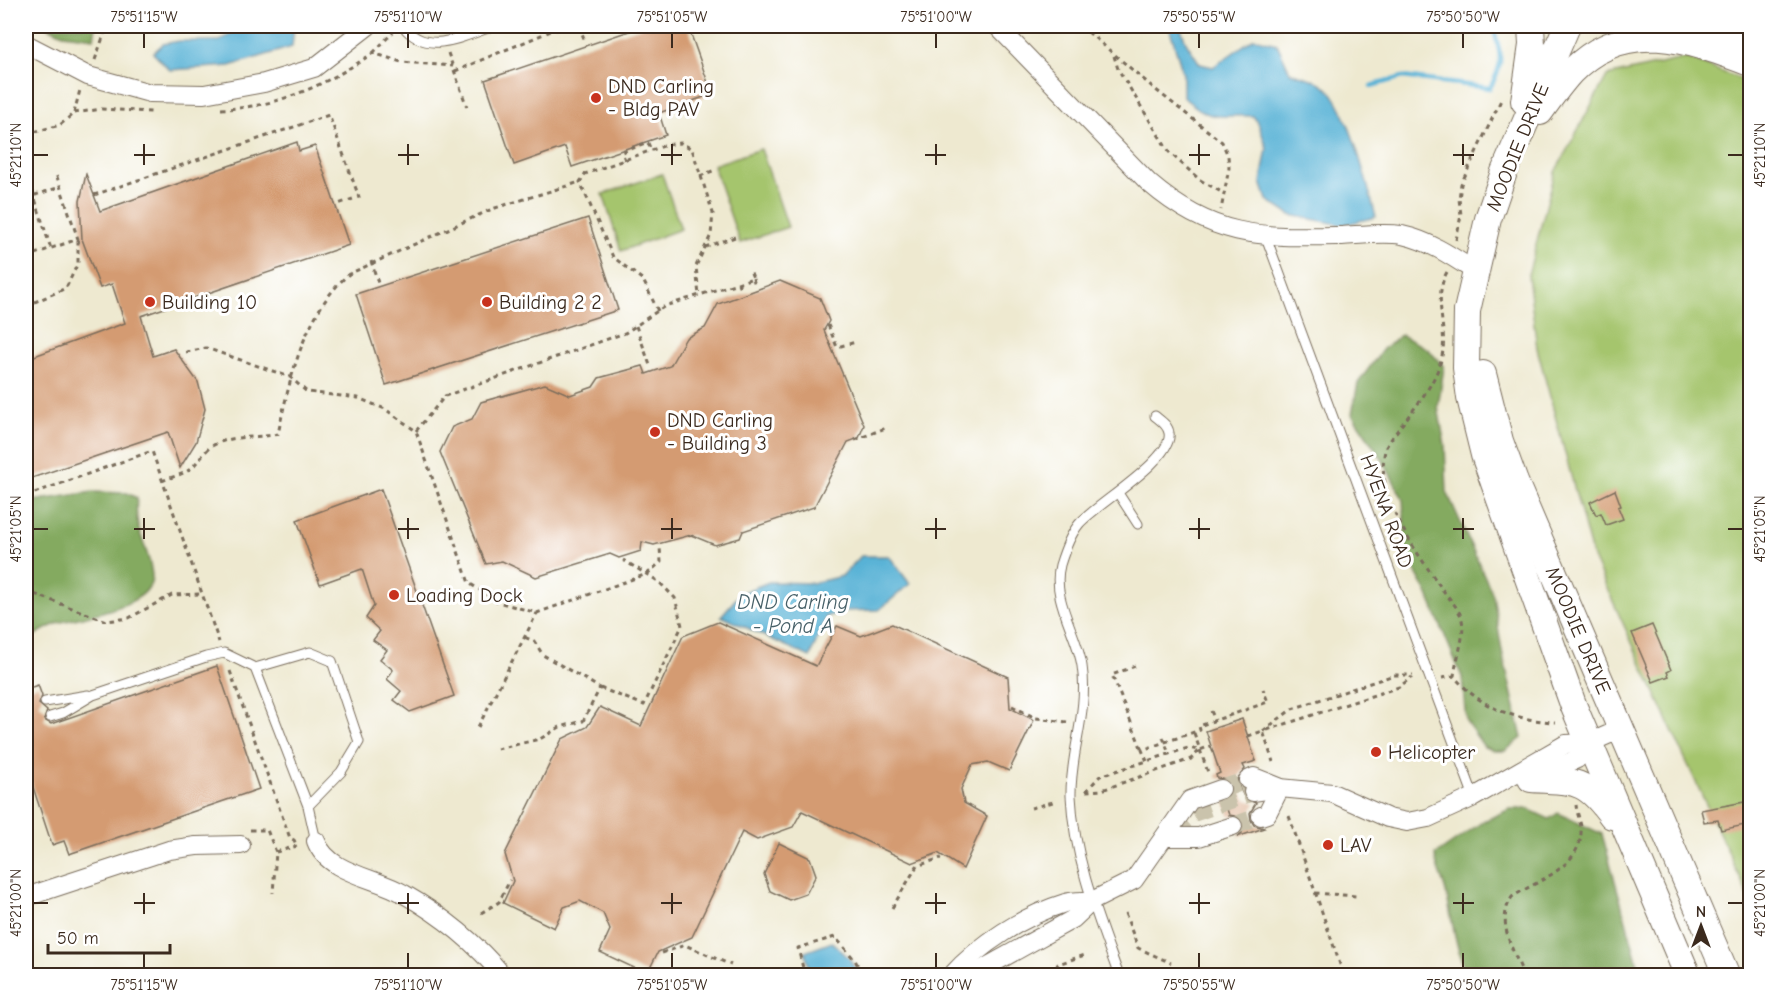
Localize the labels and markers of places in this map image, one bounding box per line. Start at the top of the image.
place label: DND Carling - Bldg PAV [608,75,714,121]
marker: DND Carling - Bldg PAV [589,91,603,105]
place label: Building 10 [162,291,257,314]
place label: Building 2 2 [499,291,602,314]
marker: Building 10 [143,295,157,309]
marker: Building 2 2 [480,295,494,309]
place label: DND Carling - Building 3 [667,409,773,455]
marker: DND Carling - Building 3 [648,425,662,439]
place label: Loading Dock [406,584,523,607]
marker: Loading Dock [387,588,401,602]
place label: Helicopter [1388,741,1475,764]
marker: Helicopter [1369,745,1383,759]
place label: LAV [1340,834,1372,857]
marker: LAV [1321,838,1335,852]

